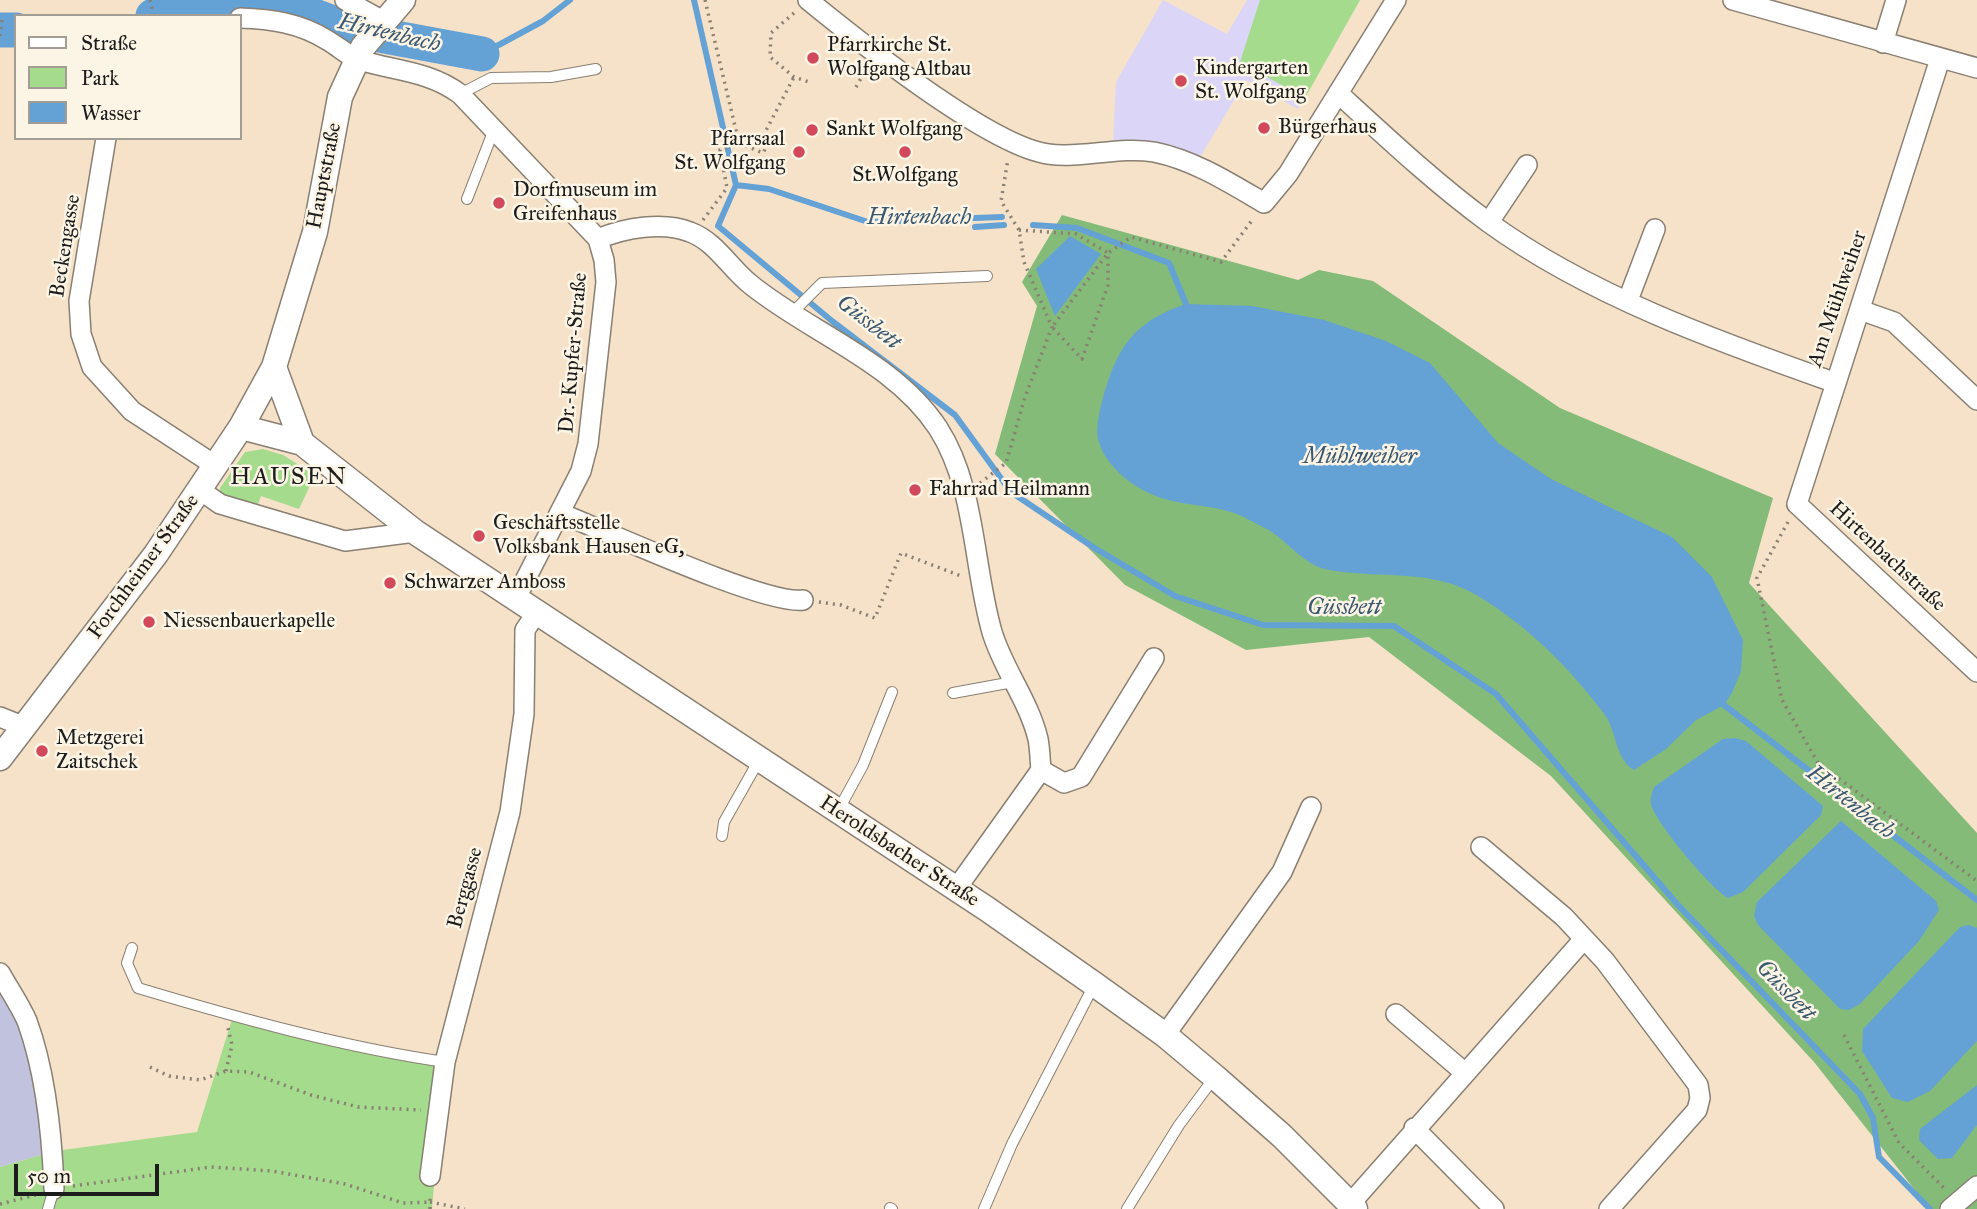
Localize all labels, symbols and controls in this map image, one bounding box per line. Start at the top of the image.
water label: Hirtenbach [335,9,443,59]
legend [14,14,242,140]
text: Straße [81,30,137,56]
place label: Pfarrkirche St. Wolfgang Altbau [827,33,971,83]
marker: Pfarrkirche St. Wolfgang Altbau [805,50,821,66]
place label: Kindergarten St. Wolfgang [1195,56,1308,106]
text: Park [81,65,119,91]
marker: Kindergarten St. Wolfgang [1173,73,1189,89]
text: Wasser [81,100,141,126]
place label: Bürgerhaus [1278,115,1377,141]
place label: Sankt Wolfgang [826,117,962,143]
marker: Bürgerhaus [1256,120,1272,136]
street label: Hauptstraße [302,121,348,231]
marker: Sankt Wolfgang [804,122,820,138]
place label: Pfarrsaal St. Wolfgang [674,127,785,177]
marker: Pfarrsaal St. Wolfgang [791,144,807,160]
marker: St.Wolfgang [897,144,913,160]
place label: St.Wolfgang [852,163,958,189]
place label: Dorfmuseum im Greifenhaus [513,178,657,228]
street label: Beckengasse [45,193,87,299]
marker: Dorfmuseum im Greifenhaus [491,195,507,211]
water label: Hirtenbach [867,204,971,232]
street label: Am Mühlweiher [1803,228,1873,370]
street label: Dr.-Kupfer-Straße [554,272,594,434]
water label: Güssbett [830,289,906,357]
water label: Mühlweiher [1303,443,1417,471]
district label: HAUSEN [231,464,347,492]
place label: Fahrrad Heilmann [929,477,1090,503]
marker: Fahrrad Heilmann [907,482,923,498]
street label: Forchheimer Straße [83,490,205,644]
street label: Hirtenbachstraße [1823,497,1951,617]
place label: Geschäftsstelle Volksbank Hausen eG, [493,511,685,561]
marker: Geschäftsstelle Volksbank Hausen eG, [471,528,487,544]
place label: Schwarzer Amboss [404,570,566,596]
marker: Schwarzer Amboss [382,575,398,591]
water label: Güssbett [1307,594,1381,622]
place label: Niessenbauerkapelle [163,609,335,635]
marker: Niessenbauerkapelle [141,614,157,630]
place label: Metzgerei Zaitschek [56,726,144,776]
marker: Metzgerei Zaitschek [34,743,50,759]
water label: Hirtenbach [1800,760,1900,846]
street label: Heroldsbacher Straße [814,791,984,913]
street label: Berggasse [443,845,489,931]
water label: Güssbett [1749,955,1821,1027]
scale bar [18,1150,163,1194]
text: 50 m [27,1163,71,1189]

